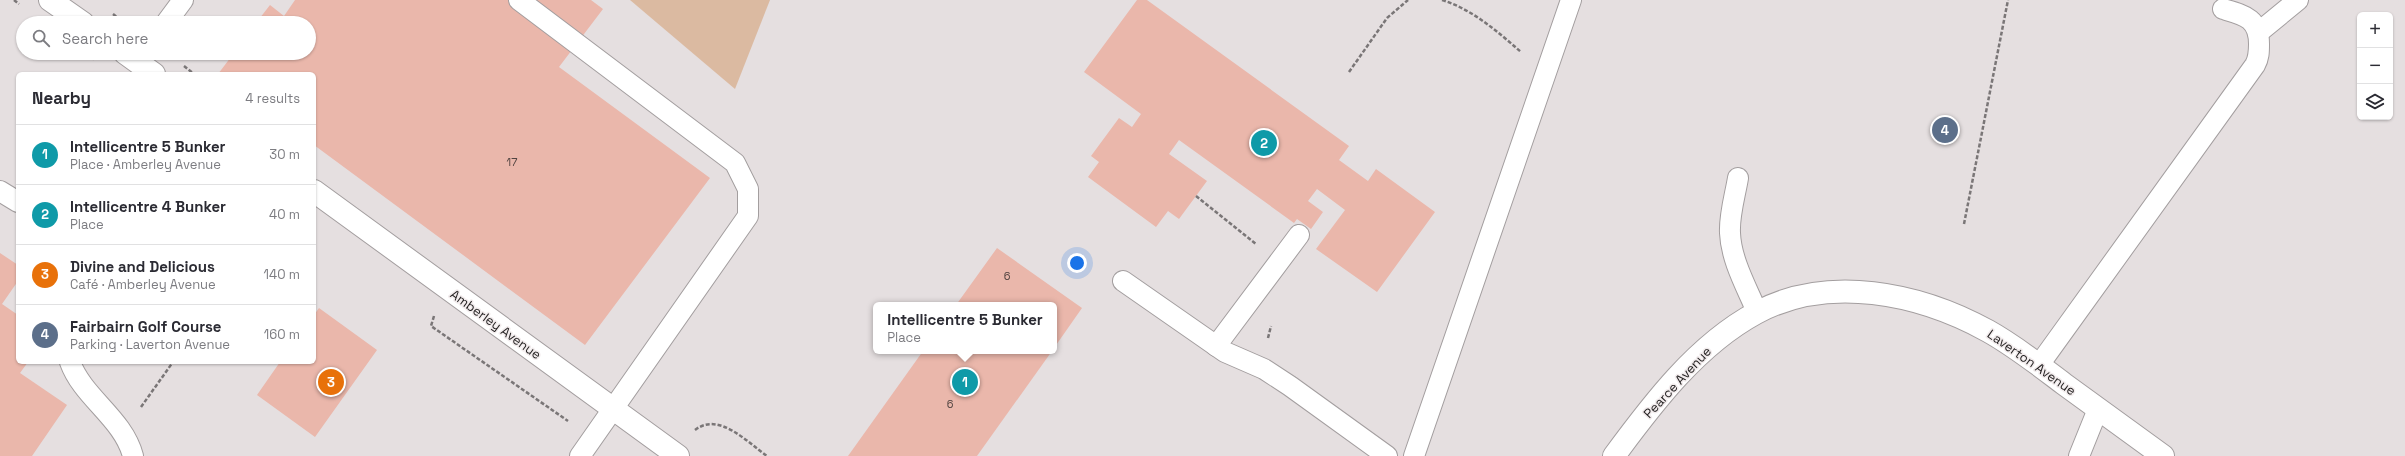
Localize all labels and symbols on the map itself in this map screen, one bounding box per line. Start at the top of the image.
pin: 4 [1932,115,1958,145]
pin: 2 [1251,128,1277,158]
house number: 17 [507,155,517,169]
your location [1067,253,1087,273]
house number: 6 [1004,269,1011,283]
street label: Amberley Avenue [447,286,544,363]
street label: Laverton Avenue [1984,326,2079,399]
street label: Pearce Avenue [1640,343,1715,422]
pin: 3 [318,367,344,397]
pin: 1 [952,367,978,397]
house number: 6 [947,397,954,411]

